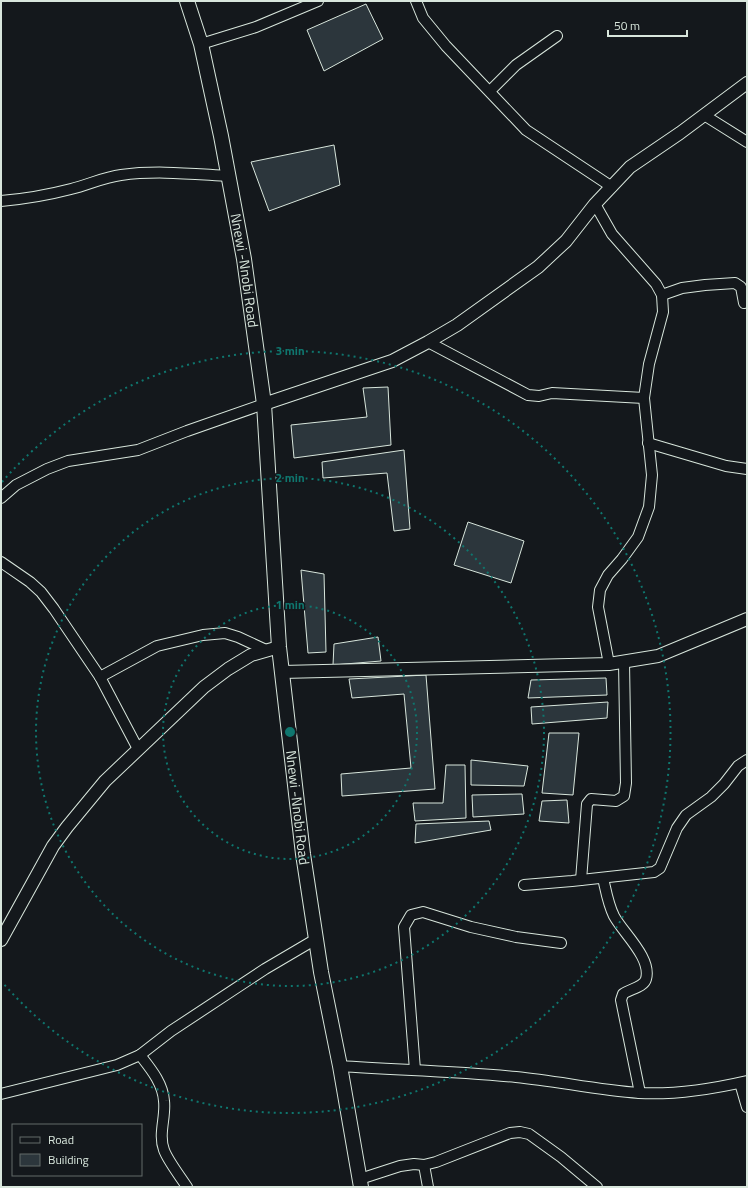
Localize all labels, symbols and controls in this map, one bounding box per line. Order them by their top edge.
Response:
scale bar [608,12,687,38]
text: 50 m [614,16,640,35]
street label: Nnewi -Nnobi Road [226,212,264,329]
text: 3 min [275,341,305,360]
text: 2 min [275,468,305,487]
text: 1 min [275,595,305,614]
centre of rings [283,725,297,739]
street label: Nnewi -Nnobi Road [281,749,316,866]
legend [12,1124,142,1176]
text: Road [48,1130,74,1149]
text: Building [48,1150,89,1169]

